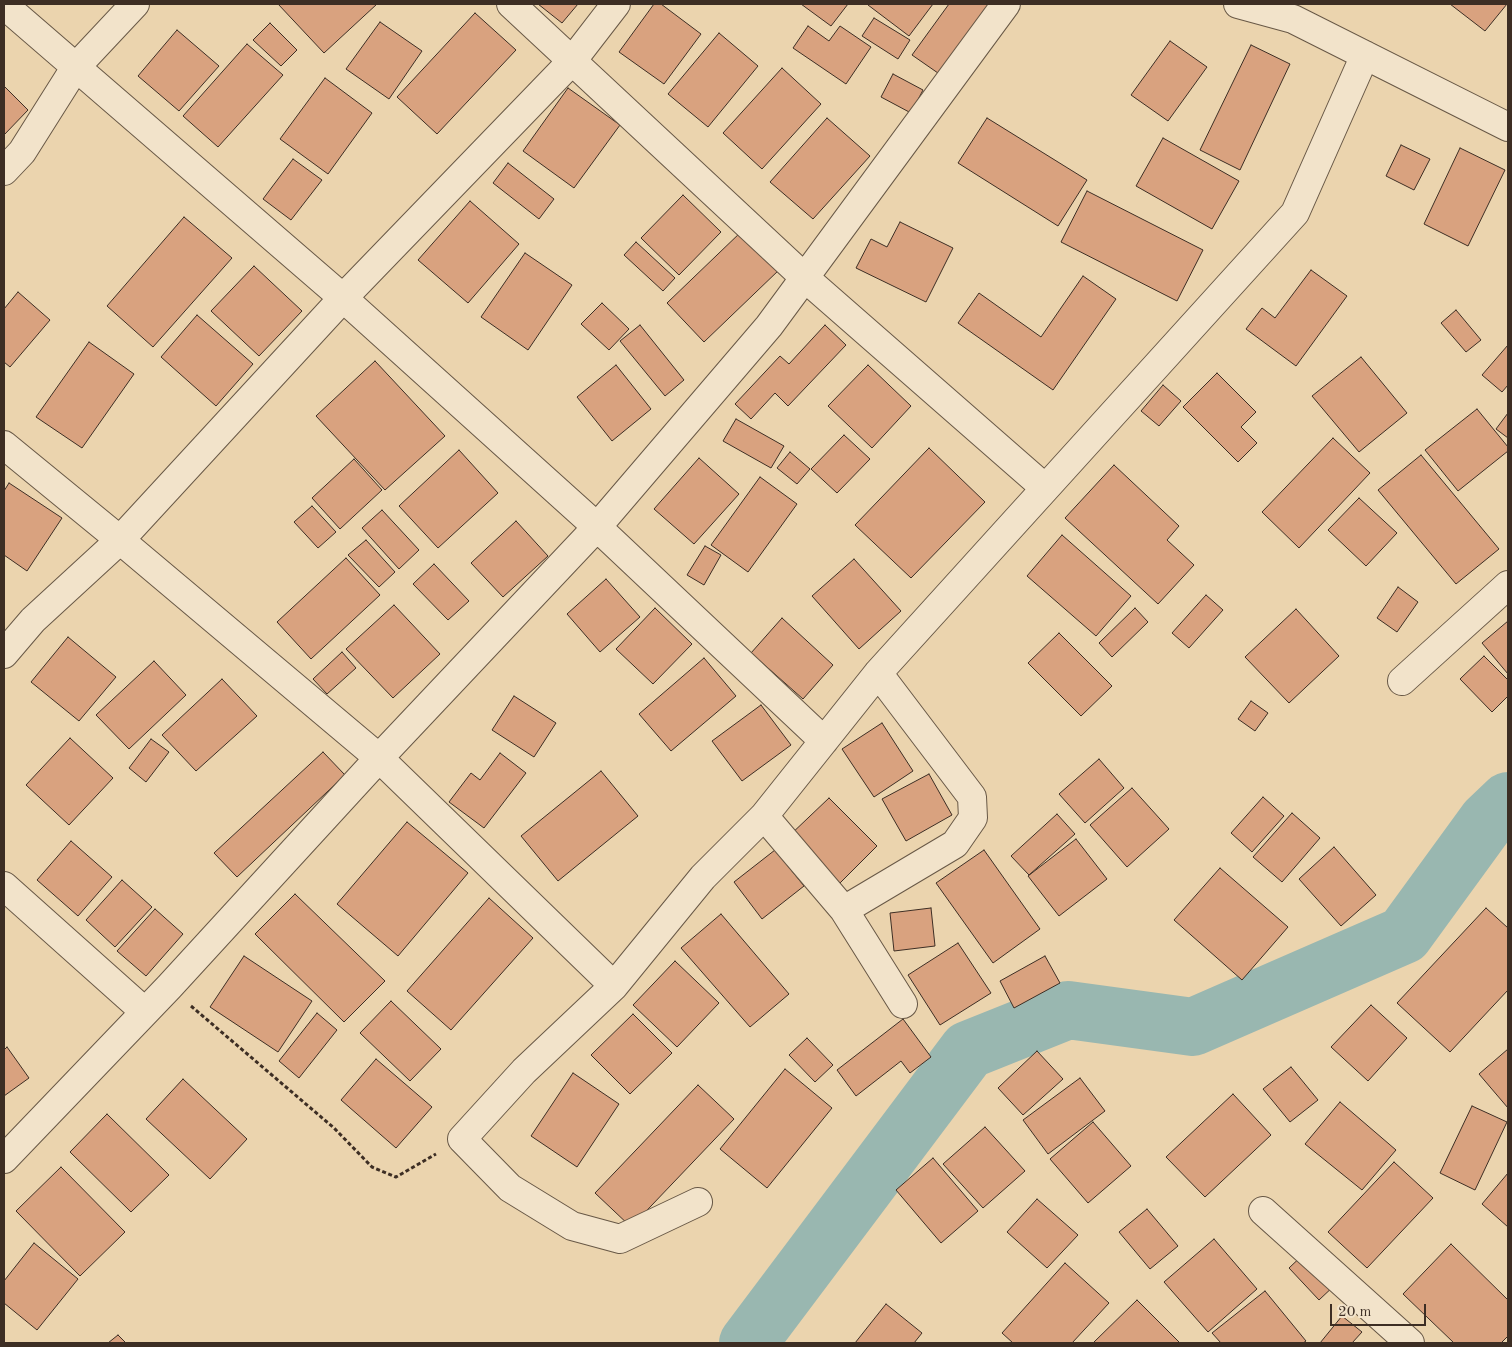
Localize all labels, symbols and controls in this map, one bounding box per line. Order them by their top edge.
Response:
scale bar [1332,1294,1428,1326]
text: 20 m [1338,1305,1372,1320]

